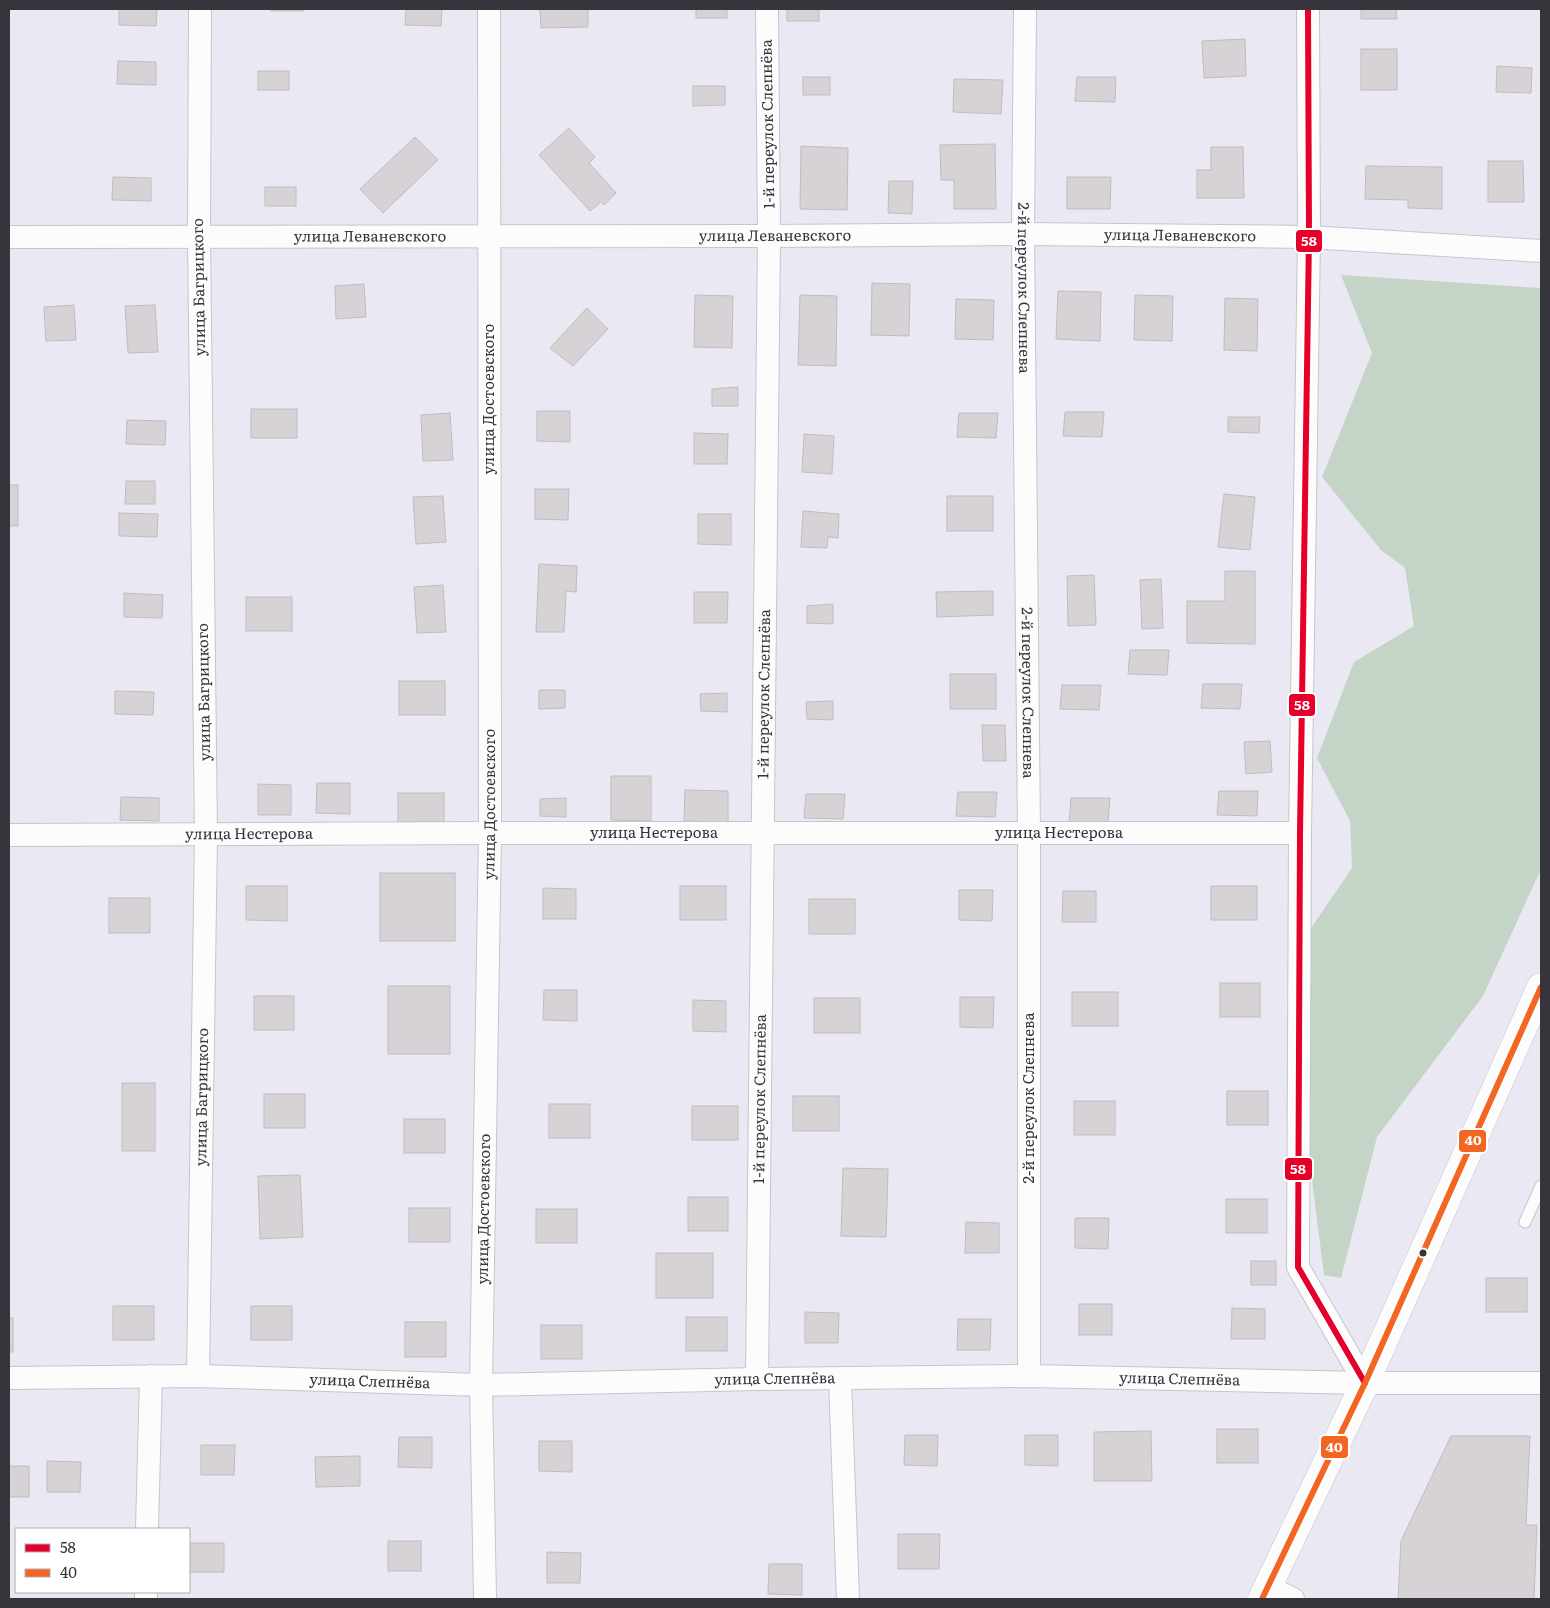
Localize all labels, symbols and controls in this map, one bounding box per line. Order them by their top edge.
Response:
street label: 1-й переулок Слепнёва [754,38,779,209]
street label: 2-й переулок Слепнева [1013,202,1037,375]
street label: улица Багрицкого [185,218,210,356]
street label: улица Леваневского [699,222,852,246]
street label: улица Леваневского [1104,222,1257,246]
street label: улица Леваневского [294,223,446,247]
line badge: 58 [1295,229,1323,253]
text: 58 [1301,230,1317,250]
street label: улица Достоевского [476,323,499,474]
street label: 2-й переулок Слепнева [1017,607,1041,780]
street label: 1-й переулок Слепнёва [750,608,775,779]
street label: улица Багрицкого [190,623,215,761]
line badge: 58 [1288,693,1316,717]
text: 58 [1294,694,1310,714]
street label: улица Достоевского [476,728,500,880]
street label: улица Нестерова [590,820,719,843]
street label: улица Нестерова [995,820,1124,843]
street label: улица Нестерова [185,821,314,844]
street label: 2-й переулок Слепнева [1016,1012,1039,1184]
street label: 1-й переулок Слепнёва [746,1013,771,1184]
street label: улица Багрицкого [188,1028,213,1166]
line badge: 40 [1458,1129,1487,1153]
text: 40 [1464,1129,1482,1149]
street label: улица Достоевского [470,1133,495,1285]
line badge: 58 [1284,1157,1313,1181]
text: 58 [1290,1158,1306,1178]
unlabelled marker [1418,1248,1428,1258]
street label: улица Слепнёва [714,1365,836,1390]
street label: улица Слепнёва [1119,1365,1241,1390]
street label: улица Слепнёва [309,1367,432,1393]
line badge: 40 [1320,1435,1349,1459]
text: 40 [1325,1436,1343,1456]
legend [15,1528,190,1593]
text: 58 [60,1535,76,1558]
text: 40 [60,1560,77,1583]

